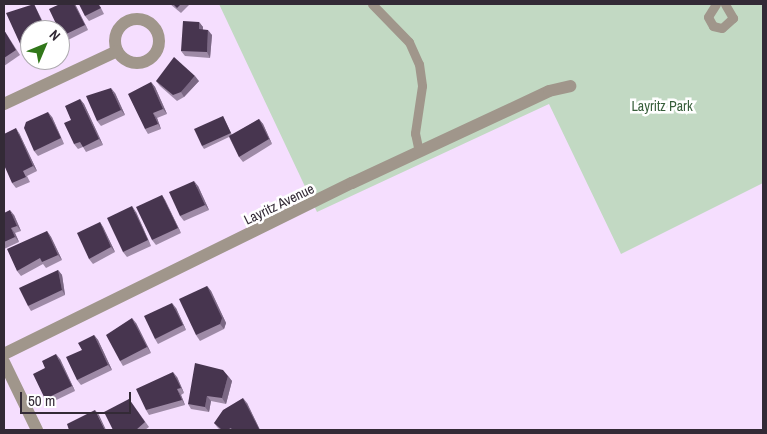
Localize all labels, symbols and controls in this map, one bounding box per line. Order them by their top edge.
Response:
north arrow [20,20,70,70]
text: N [46,26,64,44]
park label: Layritz Park [631,98,693,114]
street label: Layritz Avenue [241,180,317,228]
scale bar [22,382,134,414]
text: 50 m [28,390,55,411]

